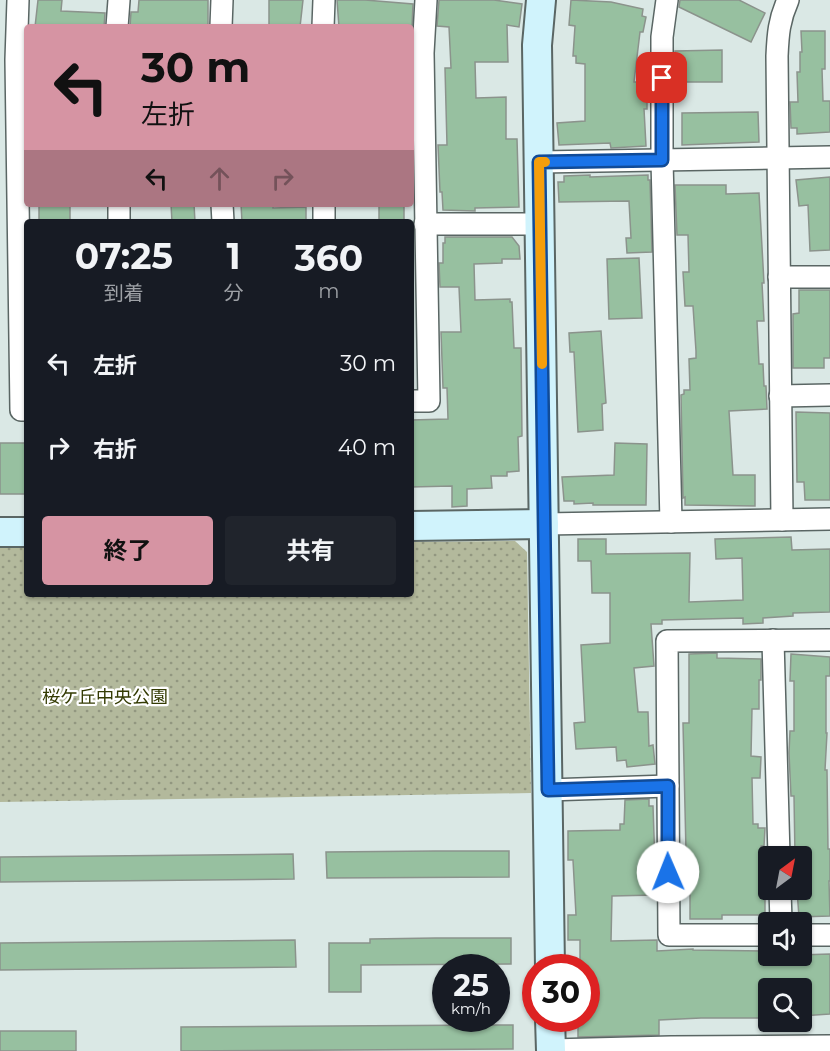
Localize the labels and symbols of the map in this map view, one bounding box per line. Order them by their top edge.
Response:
pin [636,52,687,103]
park label: 桜ケ丘中央公園 [42,686,168,708]
position arrow [636,840,700,904]
north arrow [758,846,812,900]
speed limit sign: 30 [522,954,600,1032]

